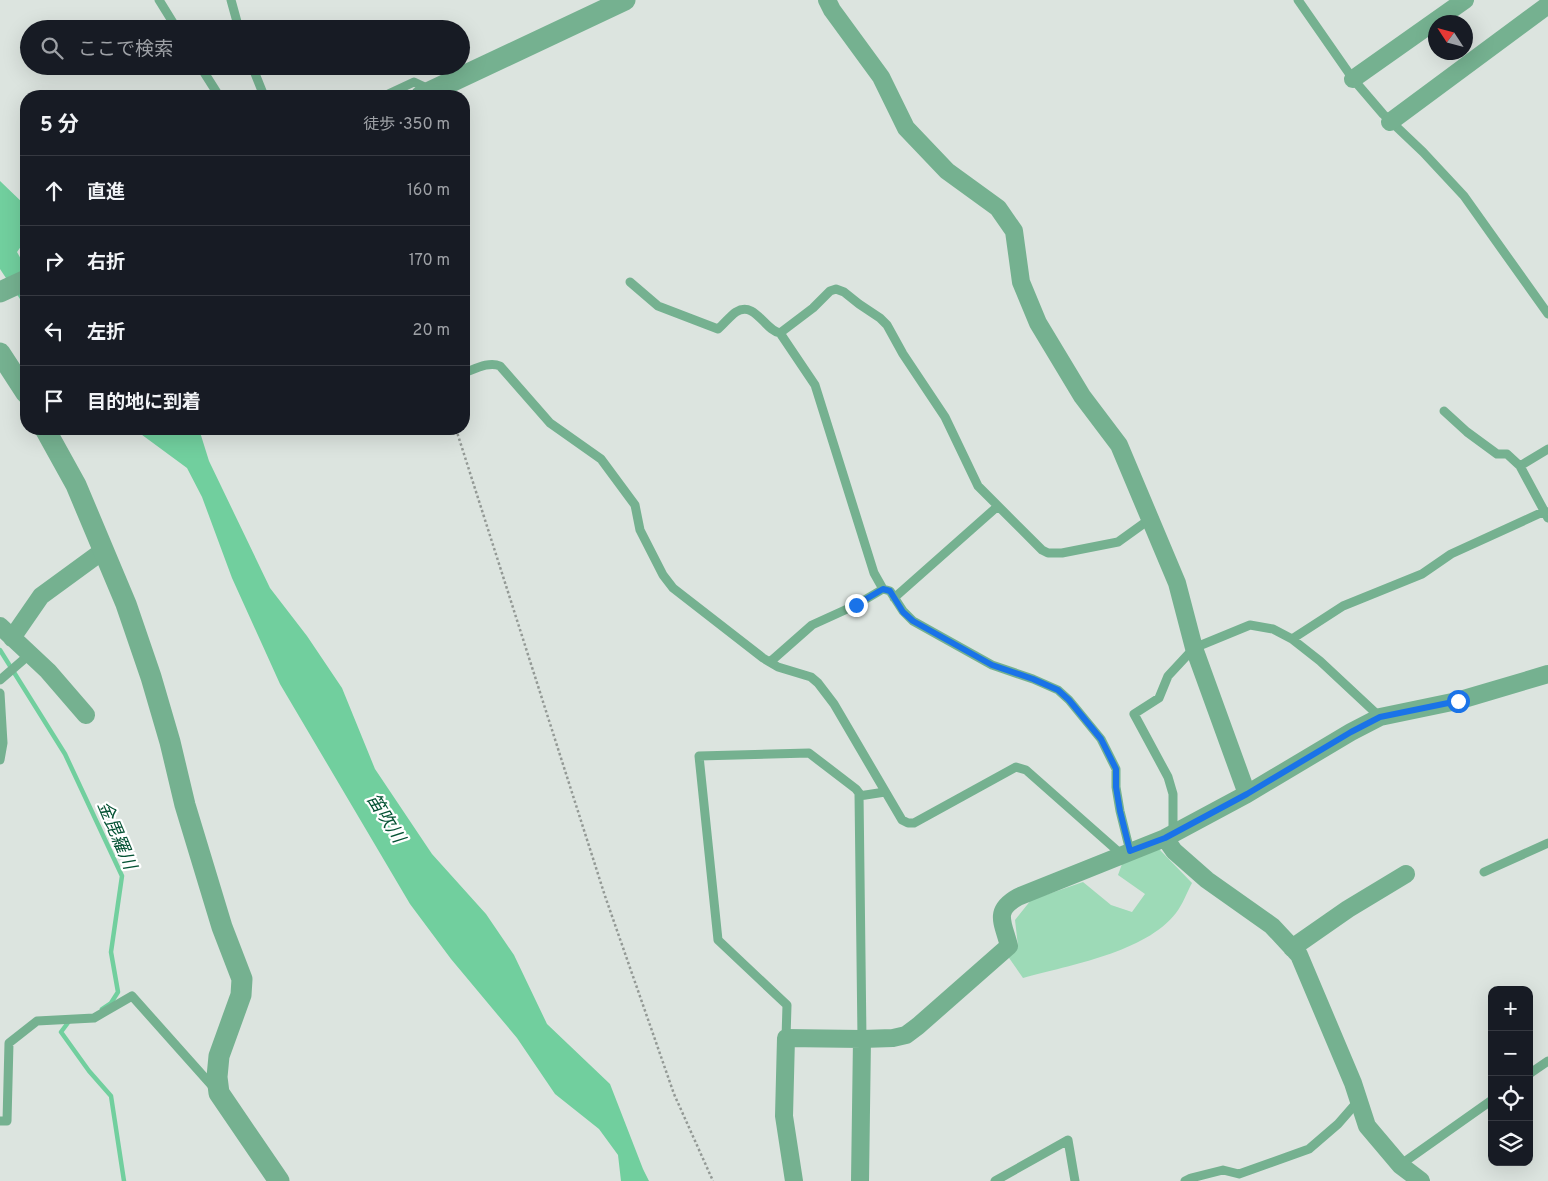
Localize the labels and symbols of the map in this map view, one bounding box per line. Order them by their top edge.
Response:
north arrow [1428,15,1473,60]
route end [845,594,868,617]
route start [1447,690,1470,713]
water label: 笛吹川 [361,790,410,849]
water label: 金毘羅川 [91,798,141,875]

